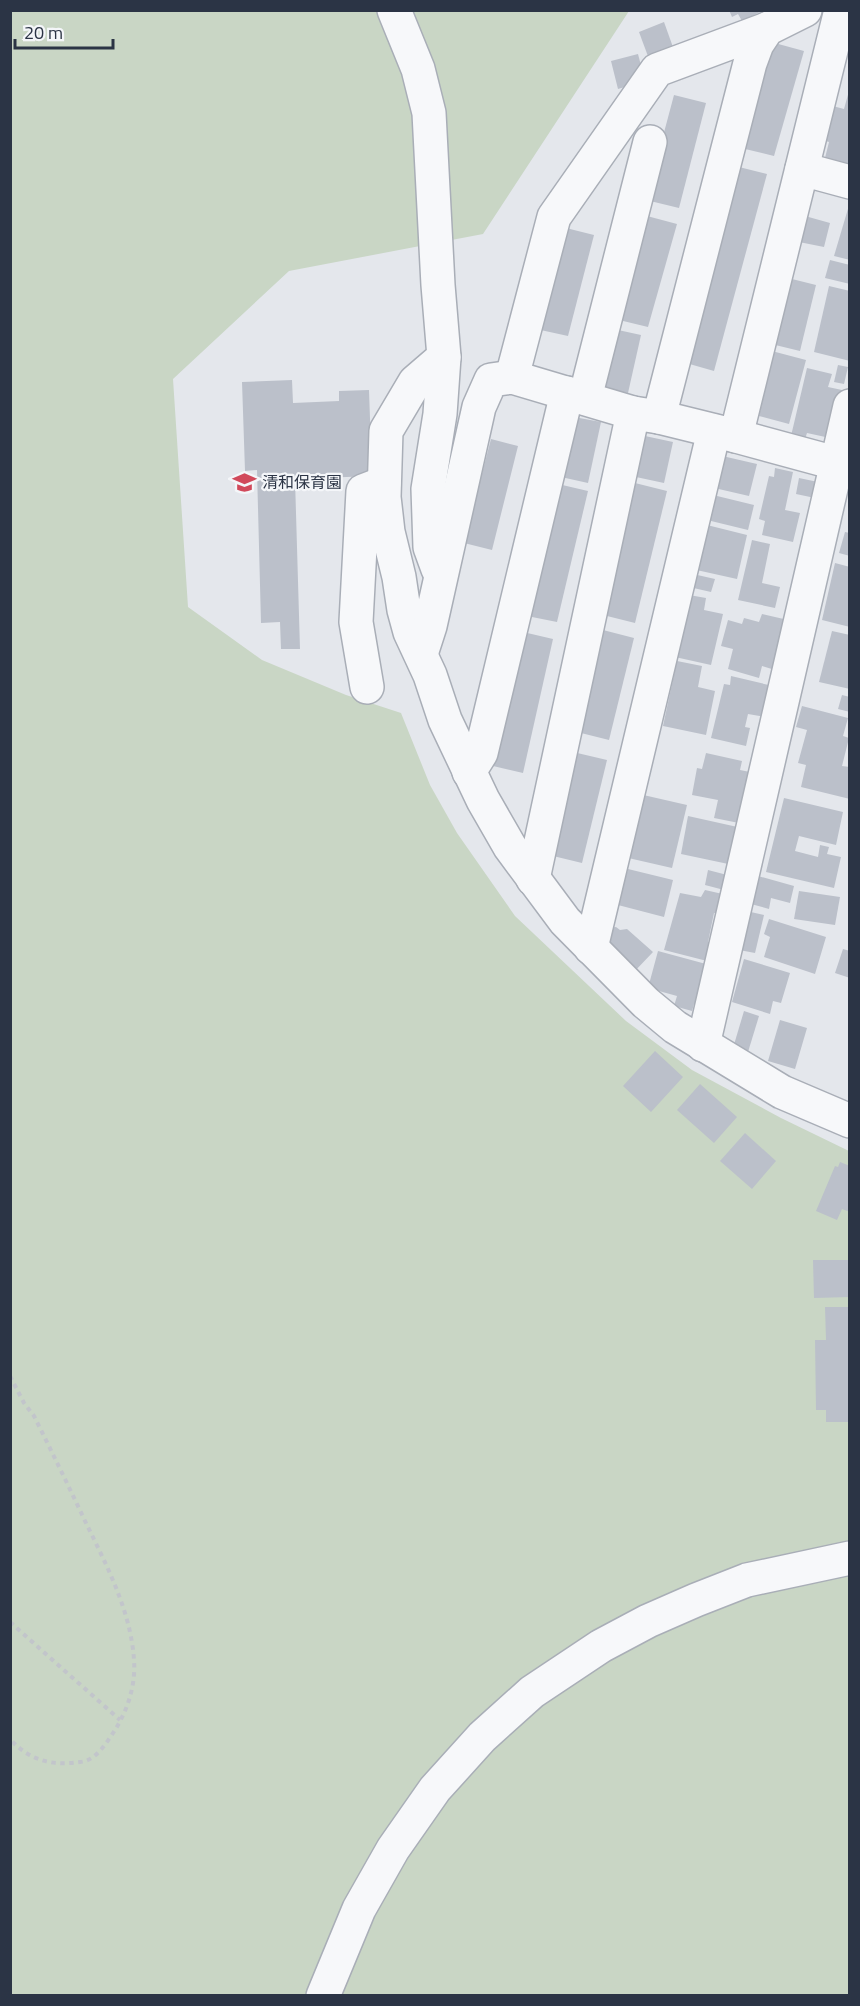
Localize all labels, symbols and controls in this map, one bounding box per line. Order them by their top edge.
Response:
scale bar [15,12,112,50]
text: 20 m [24,19,63,46]
school or university icon: 清和保育園 [231,469,257,495]
place label: 清和保育園 [262,470,342,494]

